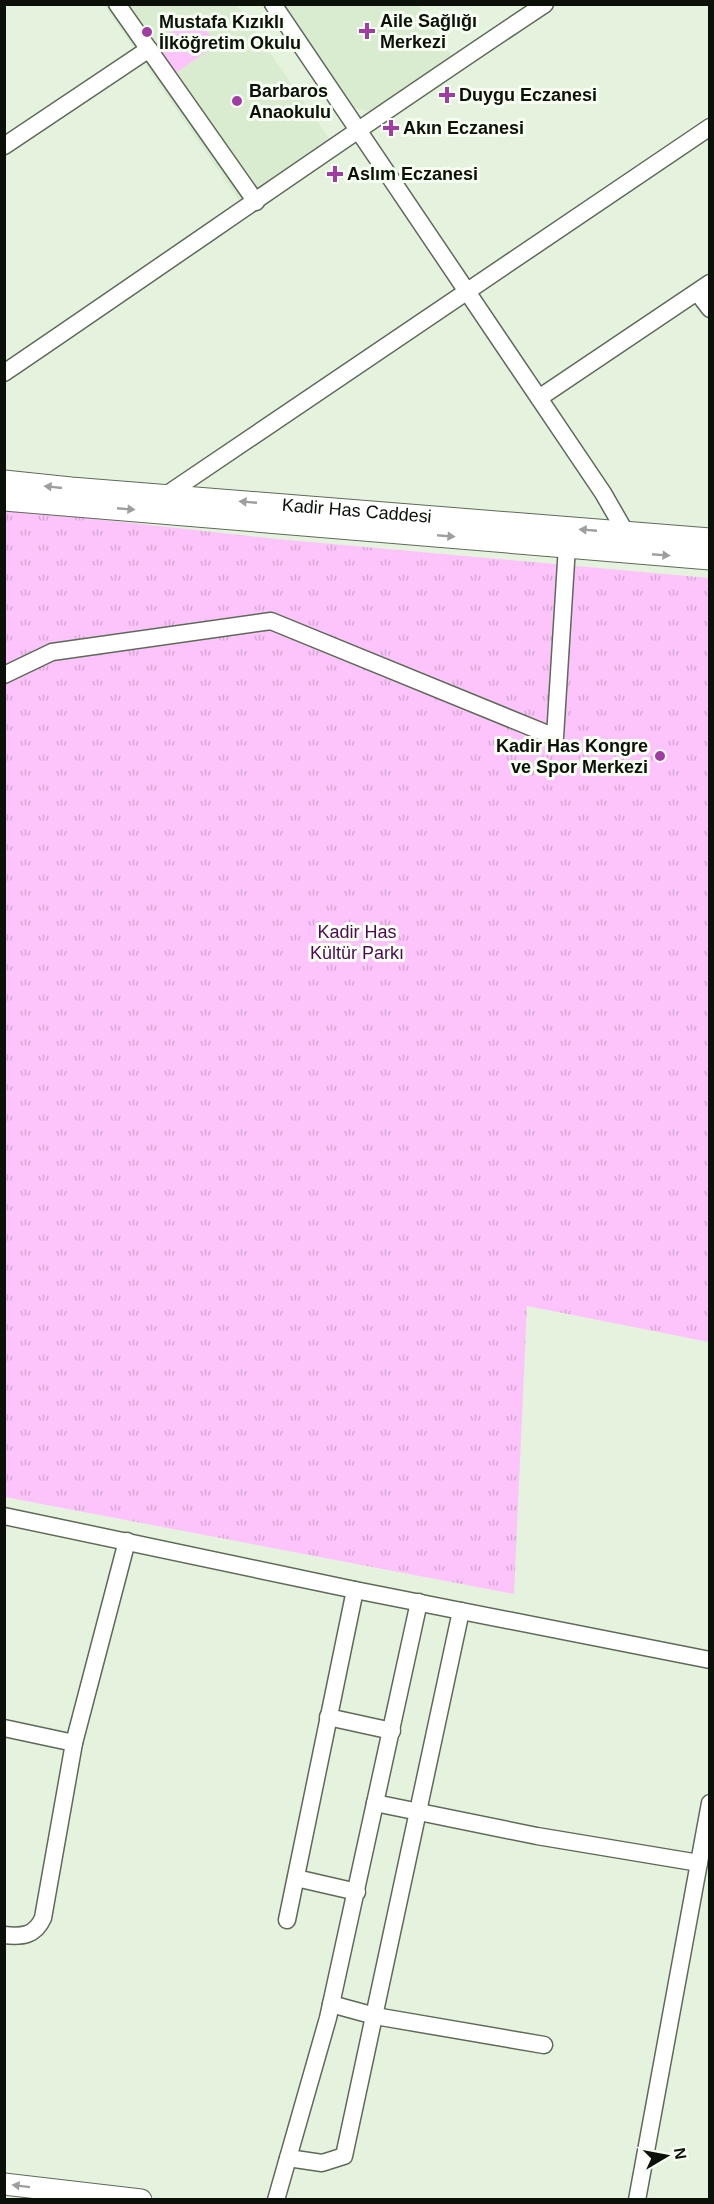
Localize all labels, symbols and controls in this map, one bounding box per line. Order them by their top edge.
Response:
place label: Aile Sağlığı Merkezi [380,11,477,52]
place label: Mustafa Kızıklı İlköğretim Okulu [159,12,301,53]
marker: Aile Sağlığı Merkezi [358,22,376,40]
marker: Mustafa Kızıklı İlköğretim Okulu [140,25,154,39]
place label: Barbaros Anaokulu [249,81,331,122]
place label: Duygu Eczanesi [459,85,597,105]
marker: Duygu Eczanesi [440,88,454,102]
marker: Barbaros Anaokulu [230,94,244,108]
place label: Akın Eczanesi [403,118,524,138]
marker: Akın Eczanesi [384,121,398,135]
place label: Aslım Eczanesi [347,164,478,184]
marker: Aslım Eczanesi [328,167,342,181]
one-way arrow [44,482,63,491]
street label: Kadir Has Caddesi [281,495,432,527]
one-way arrow [238,497,257,507]
one-way arrow [116,504,135,514]
one-way arrow [579,525,598,535]
one-way arrow [436,531,455,541]
one-way arrow [651,550,670,559]
place label: Kadir Has Kongre ve Spor Merkezi [496,736,648,777]
marker: Kadir Has Kongre ve Spor Merkezi [653,749,667,763]
park label: Kadir Has Kültür Parkı [310,922,404,963]
north arrow [636,2126,696,2186]
text: N [671,2146,690,2161]
one-way arrow [11,2181,30,2190]

